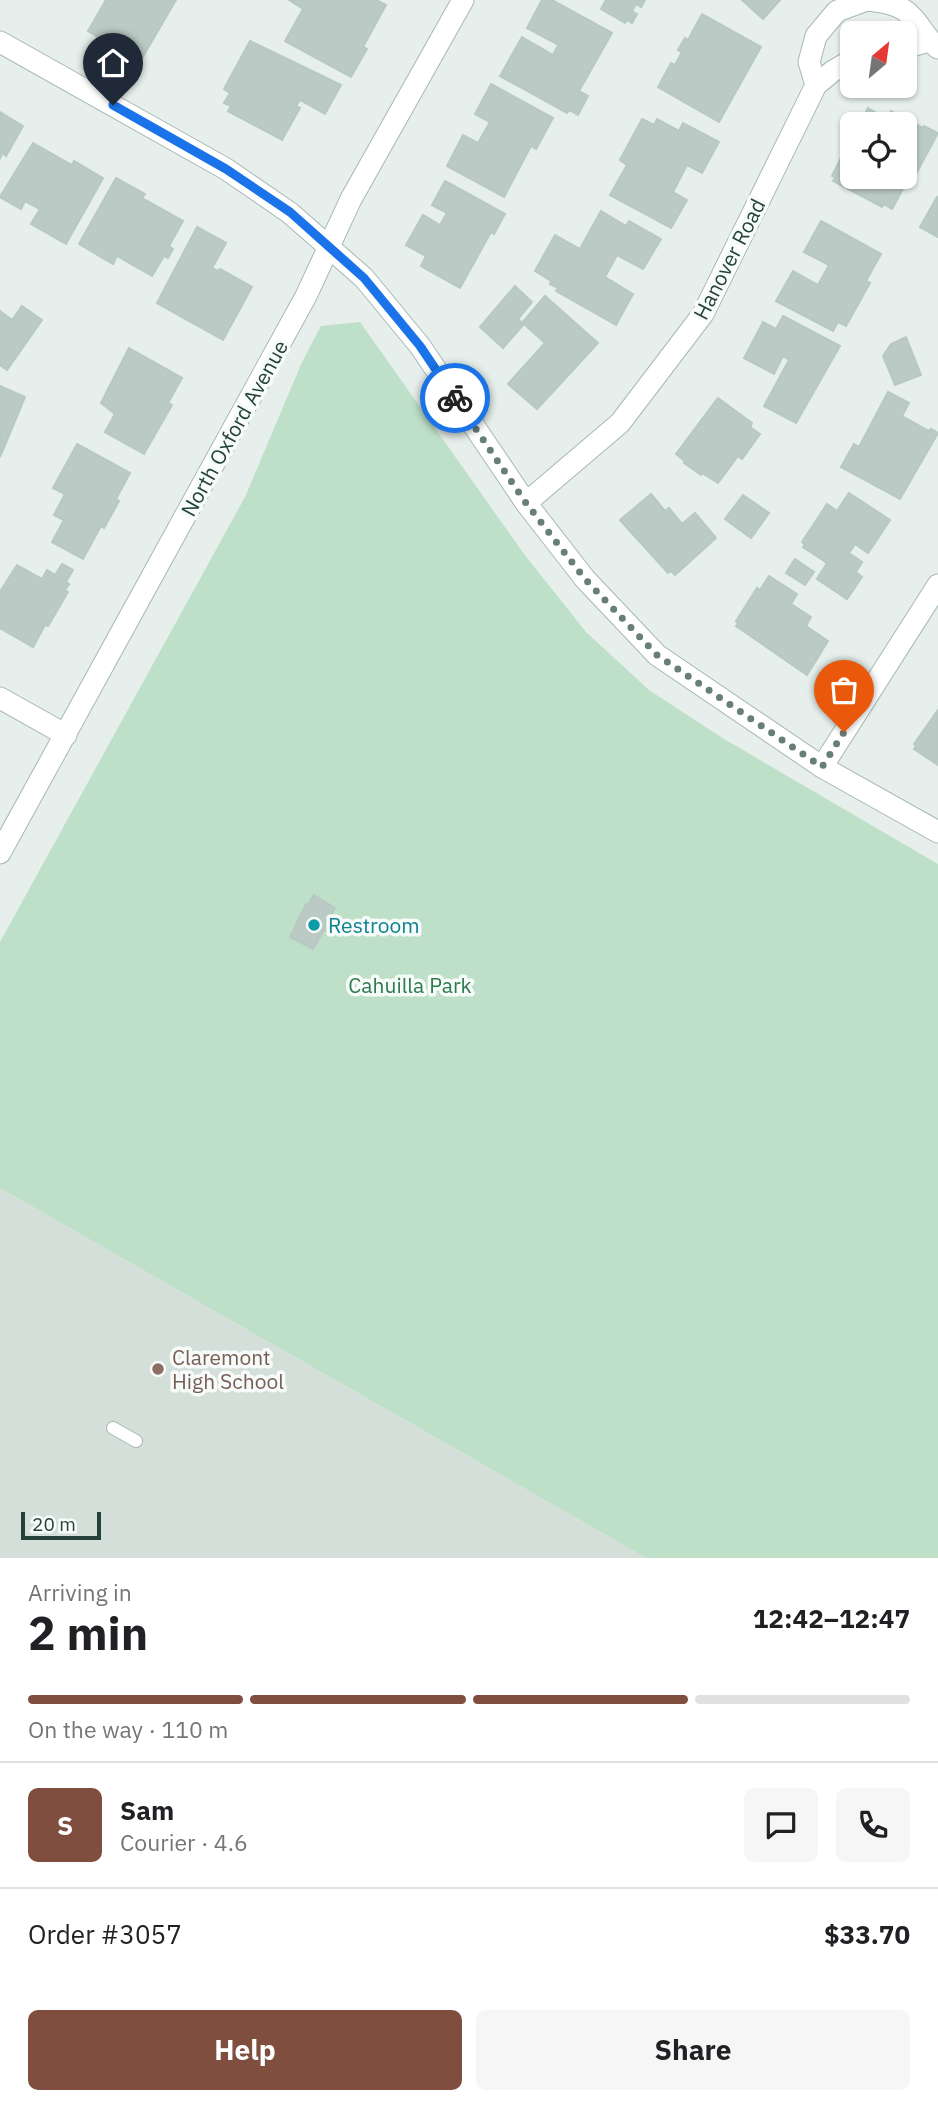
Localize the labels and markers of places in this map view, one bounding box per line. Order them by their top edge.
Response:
pin [83,33,143,105]
pin [814,660,874,732]
place label: Restroom [328,911,420,939]
marker: Restroom [306,917,322,933]
place label: Claremont High School [172,1343,284,1395]
marker: Claremont High School [150,1361,166,1377]

